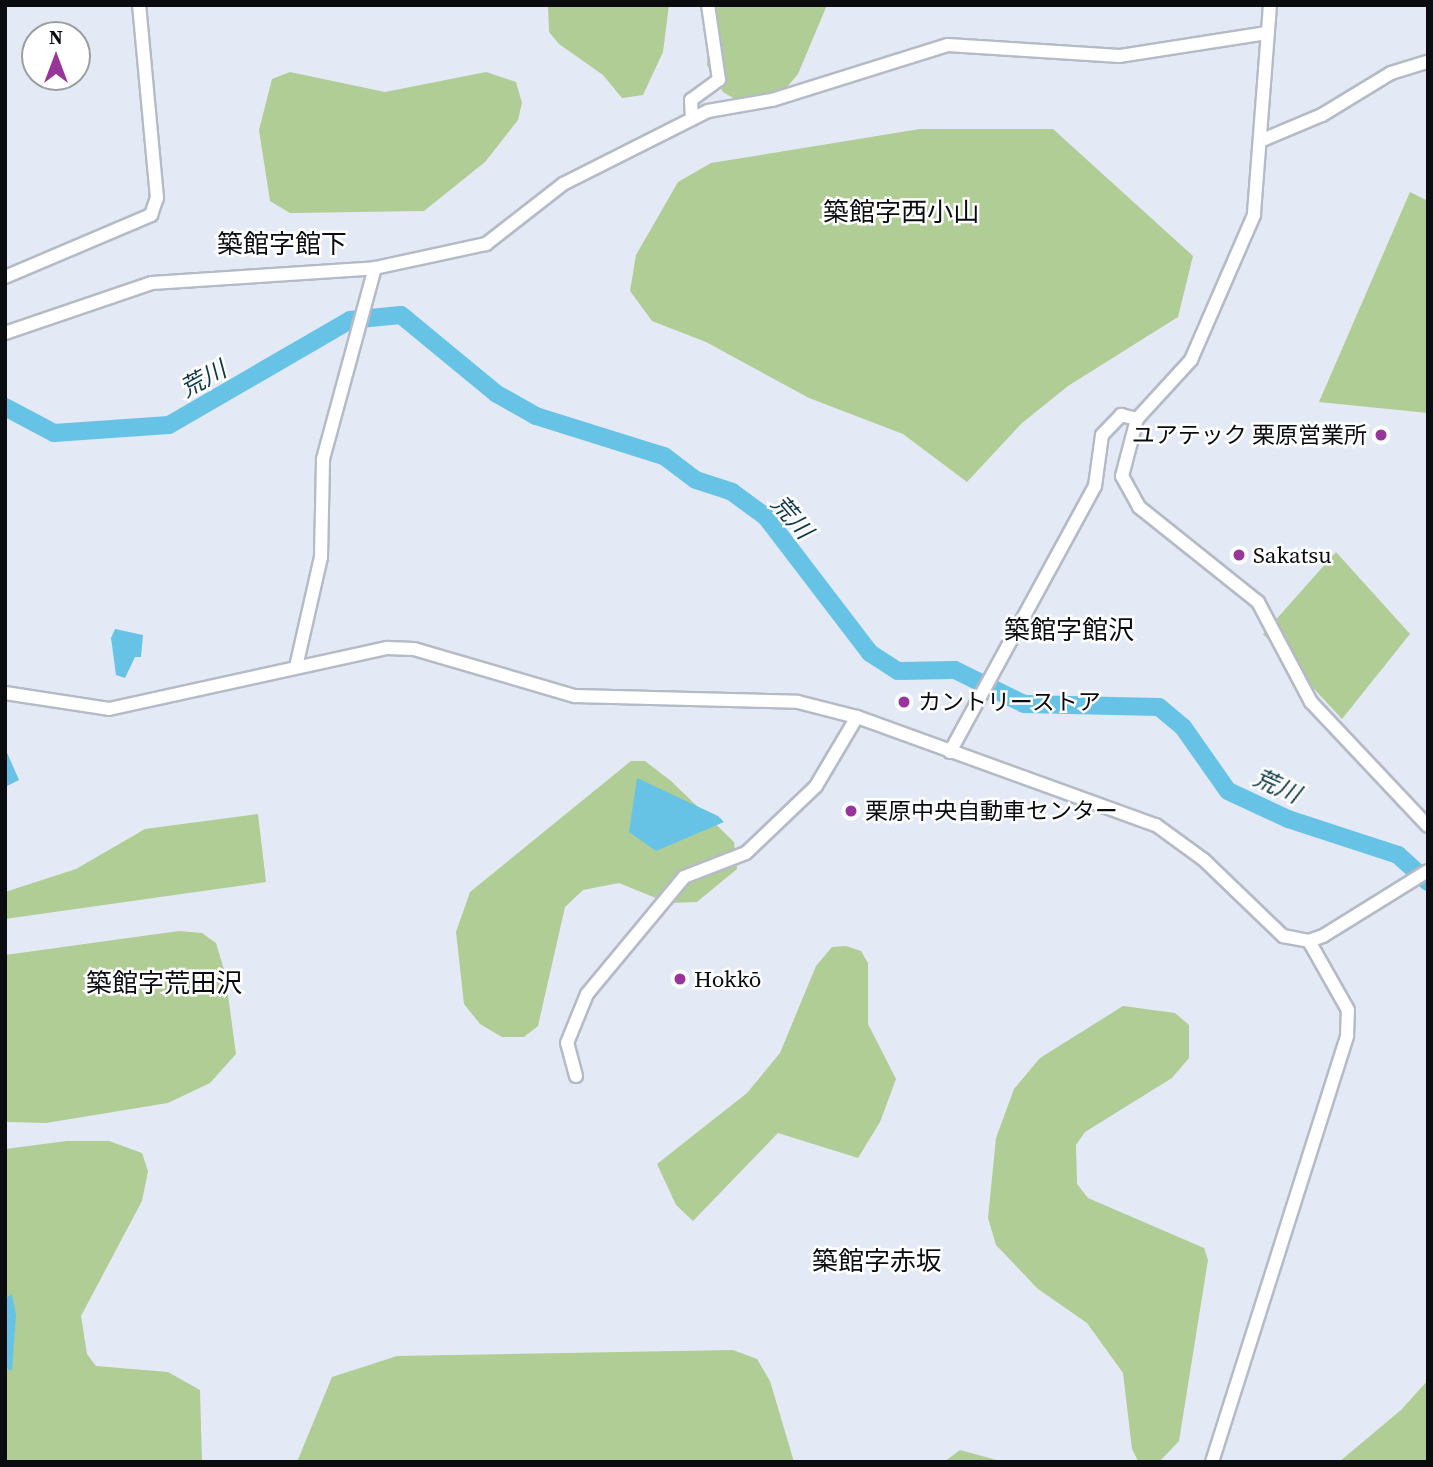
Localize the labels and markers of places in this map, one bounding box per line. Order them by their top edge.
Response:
place label: ユアテック 栗原営業所 [1132,421,1367,449]
marker: ユアテック 栗原営業所 [1373,427,1389,443]
place label: Sakatsu [1253,541,1332,569]
marker: Sakatsu [1231,547,1247,563]
place label: カントリーストア [918,688,1102,716]
marker: カントリーストア [896,694,912,710]
place label: 栗原中央自動車センター [865,797,1118,825]
marker: 栗原中央自動車センター [843,803,859,819]
place label: Hokkō [694,965,761,993]
marker: Hokkō [672,971,688,987]

